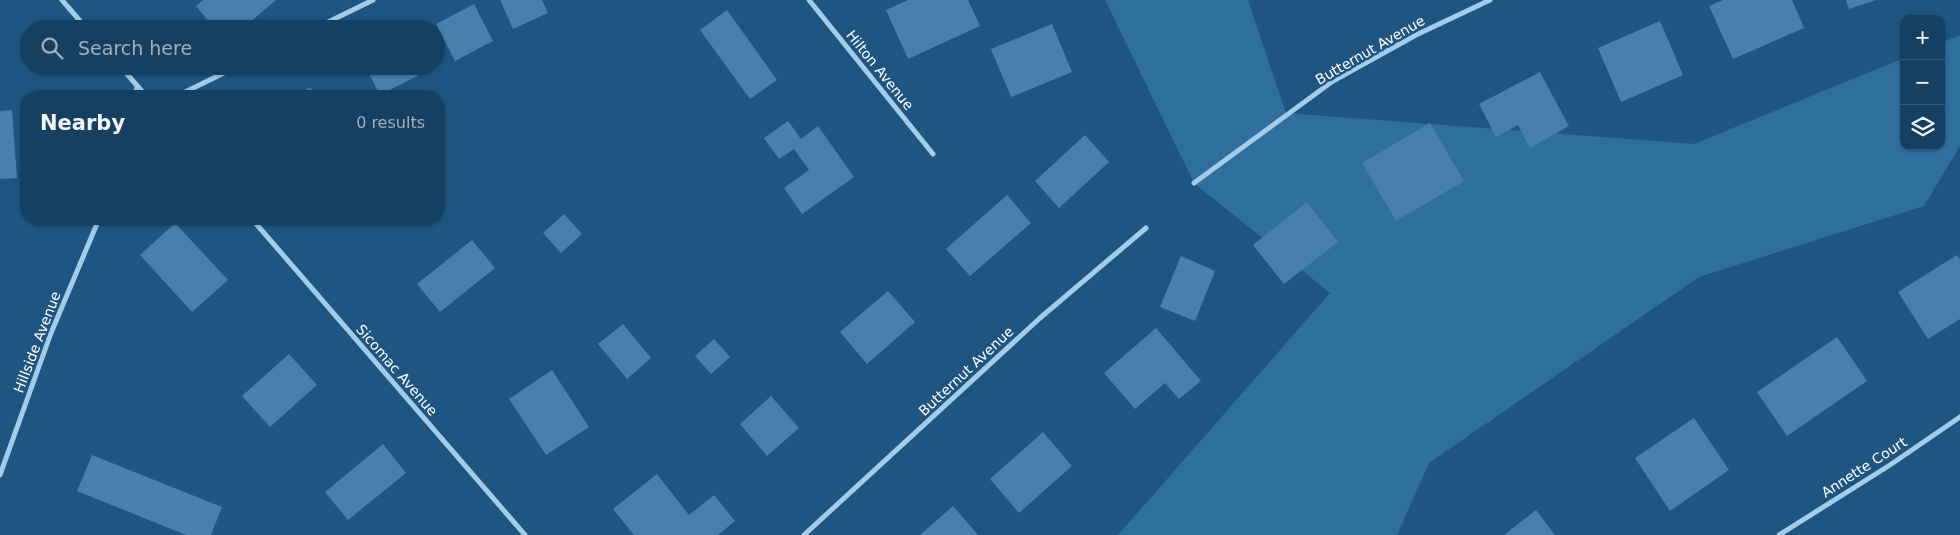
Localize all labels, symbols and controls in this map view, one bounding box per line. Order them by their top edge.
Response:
street label: Butternut Avenue [1313,12,1427,88]
map controls [1900,15,1945,150]
button: + [1900,15,1945,60]
search box [20,20,445,75]
street label: Hilton Avenue [843,27,917,113]
icon: search [38,34,66,62]
text: Search here [78,37,192,59]
button: − [1900,60,1945,105]
button: layers [1900,105,1945,150]
text: Nearby [40,111,125,135]
text: 0 results [356,113,425,132]
street label: Hillside Avenue [10,289,64,395]
street label: Sicomac Avenue [353,321,441,419]
street label: Butternut Avenue [915,323,1017,419]
street label: Annette Court [1818,433,1910,501]

